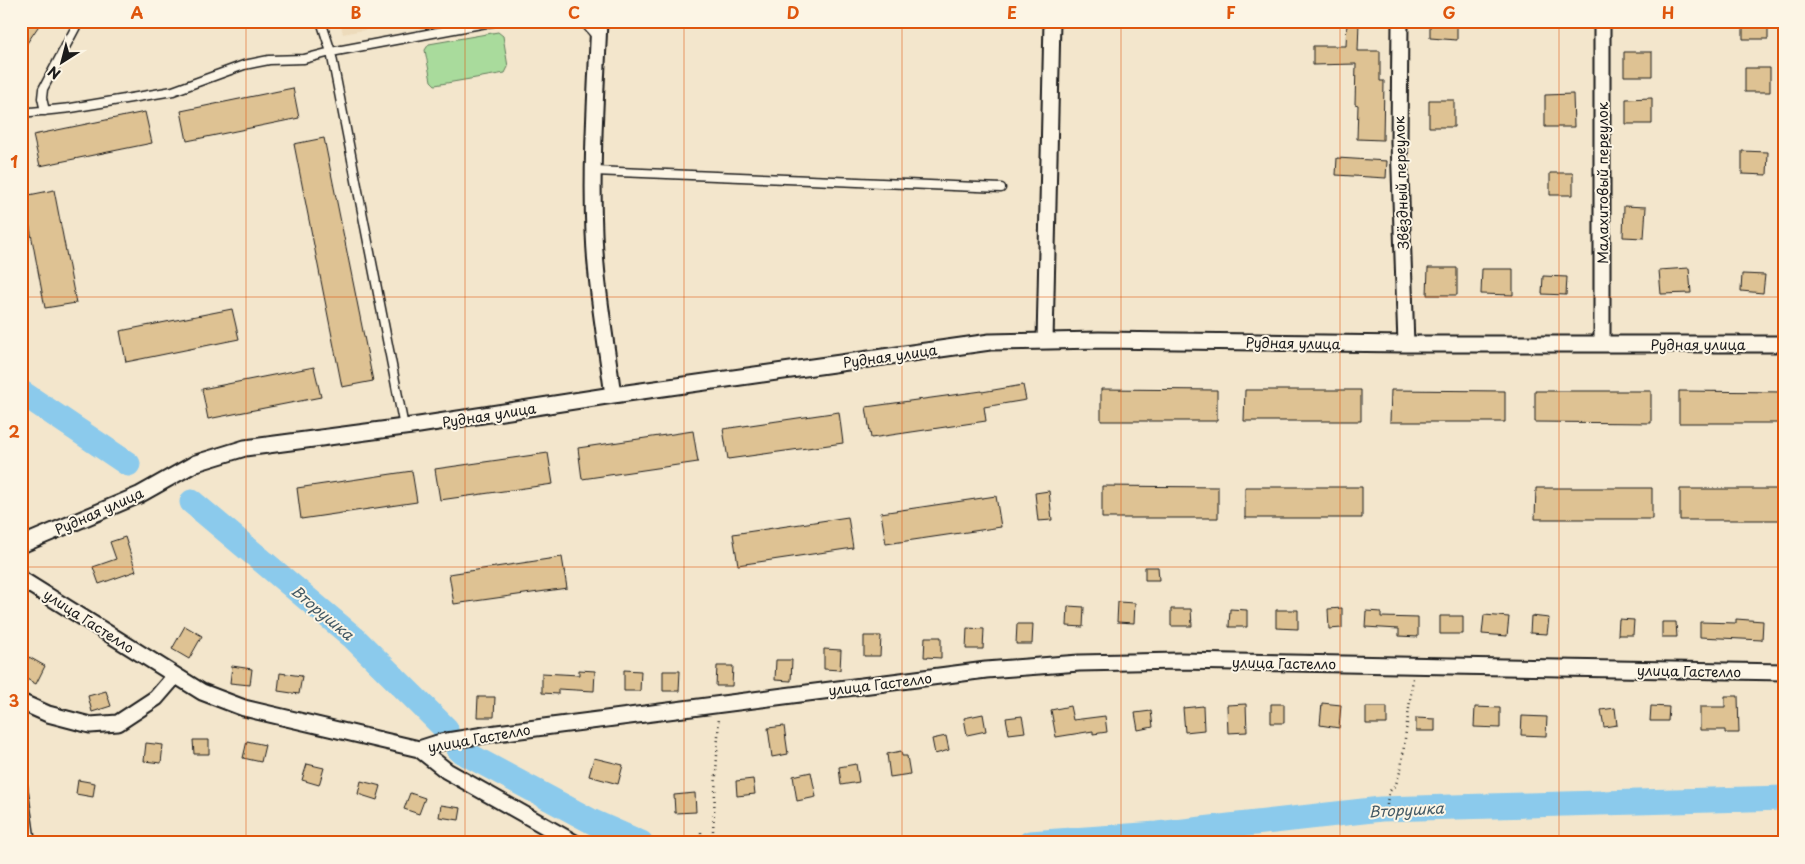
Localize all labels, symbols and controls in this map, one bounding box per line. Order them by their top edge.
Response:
text: A [131,0,144,24]
text: B [351,0,362,24]
text: C [568,0,580,24]
text: D [787,0,799,24]
text: E [1007,0,1017,24]
text: F [1226,0,1236,24]
text: G [1442,0,1456,24]
text: H [1662,0,1674,24]
north arrow [38,38,88,88]
text: N [43,61,65,85]
street label: Малахитовый переулок [1592,101,1613,264]
street label: Звёздный переулок [1388,115,1414,250]
text: 1 [10,149,18,173]
street label: Рудная улица [1245,332,1341,354]
street label: Рудная улица [1650,334,1746,355]
street label: Рудная улица [841,339,939,373]
street label: Рудная улица [440,397,538,433]
text: 2 [8,419,20,443]
street label: Рудная улица [51,482,147,540]
water label: Вторушка [287,579,360,645]
street label: улица Гастелло [40,584,139,658]
street label: улица Гастелло [1232,652,1336,674]
street label: улица Гастелло [1637,660,1741,682]
street label: улица Гастелло [827,667,933,701]
text: 3 [9,688,19,712]
street label: улица Гастелло [426,719,532,757]
water label: Вторушка [1368,796,1445,822]

